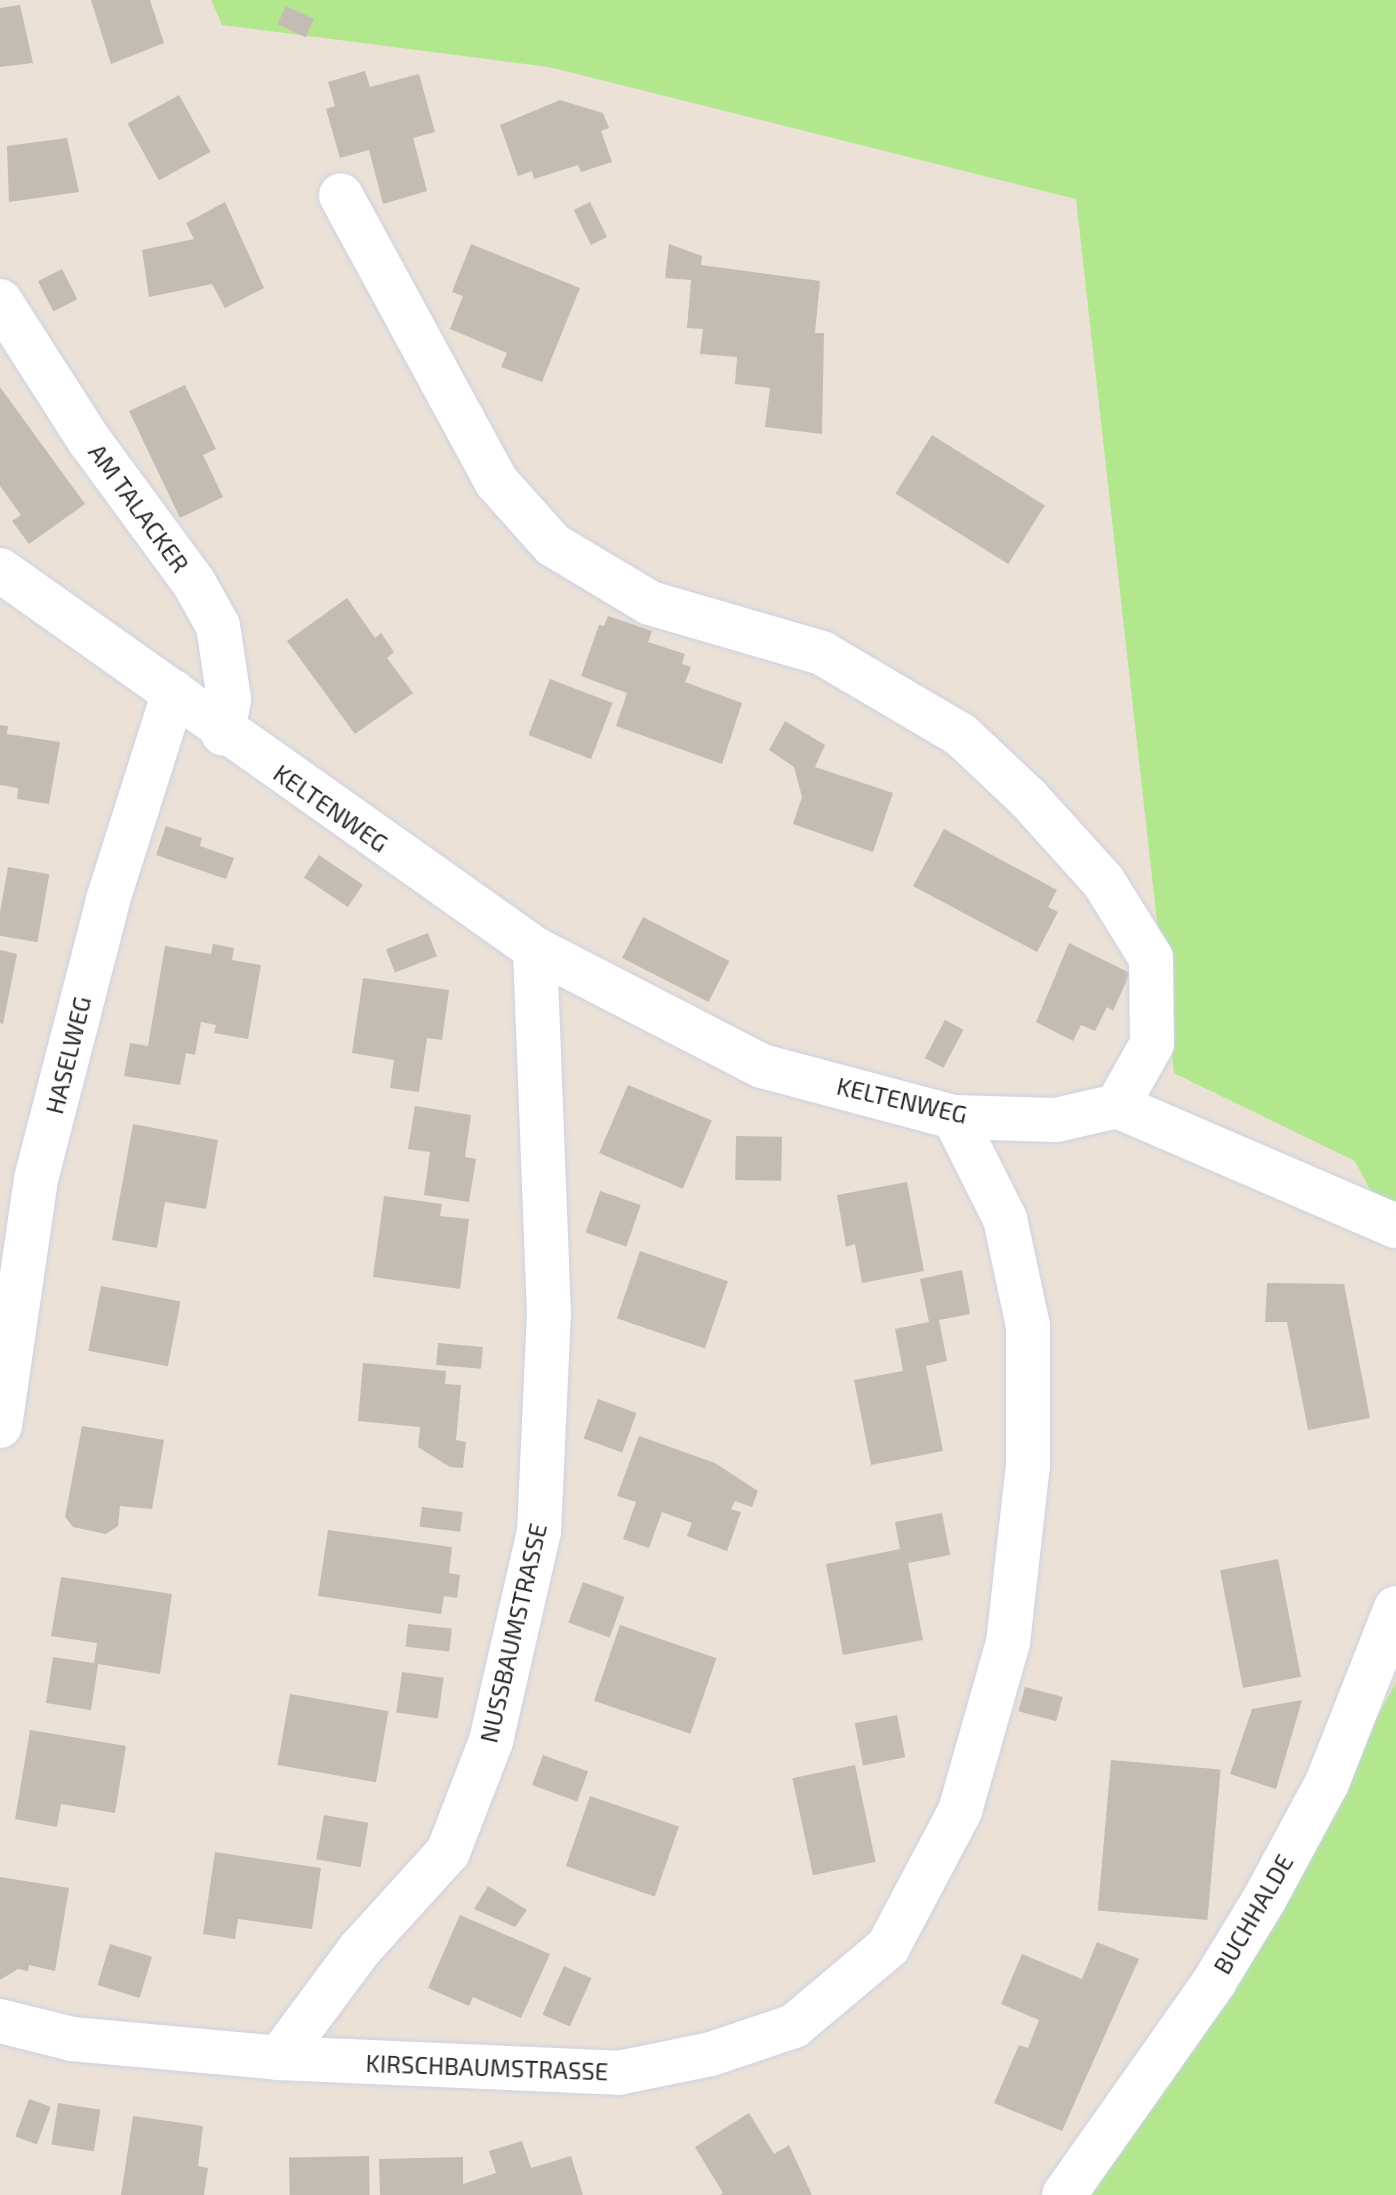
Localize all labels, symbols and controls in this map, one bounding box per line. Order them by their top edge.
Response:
street label: AM TALACKER [83,438,195,578]
street label: KELTENWEG [268,758,394,858]
street label: HASELWEG [39,993,97,1117]
street label: KELTENWEG [834,1071,970,1129]
street label: NUSSBAUMSTRASSE [474,1521,552,1745]
street label: BUCHHALDE [1207,1849,1299,1979]
street label: KIRSCHBAUMSTRASSE [365,2048,609,2086]

